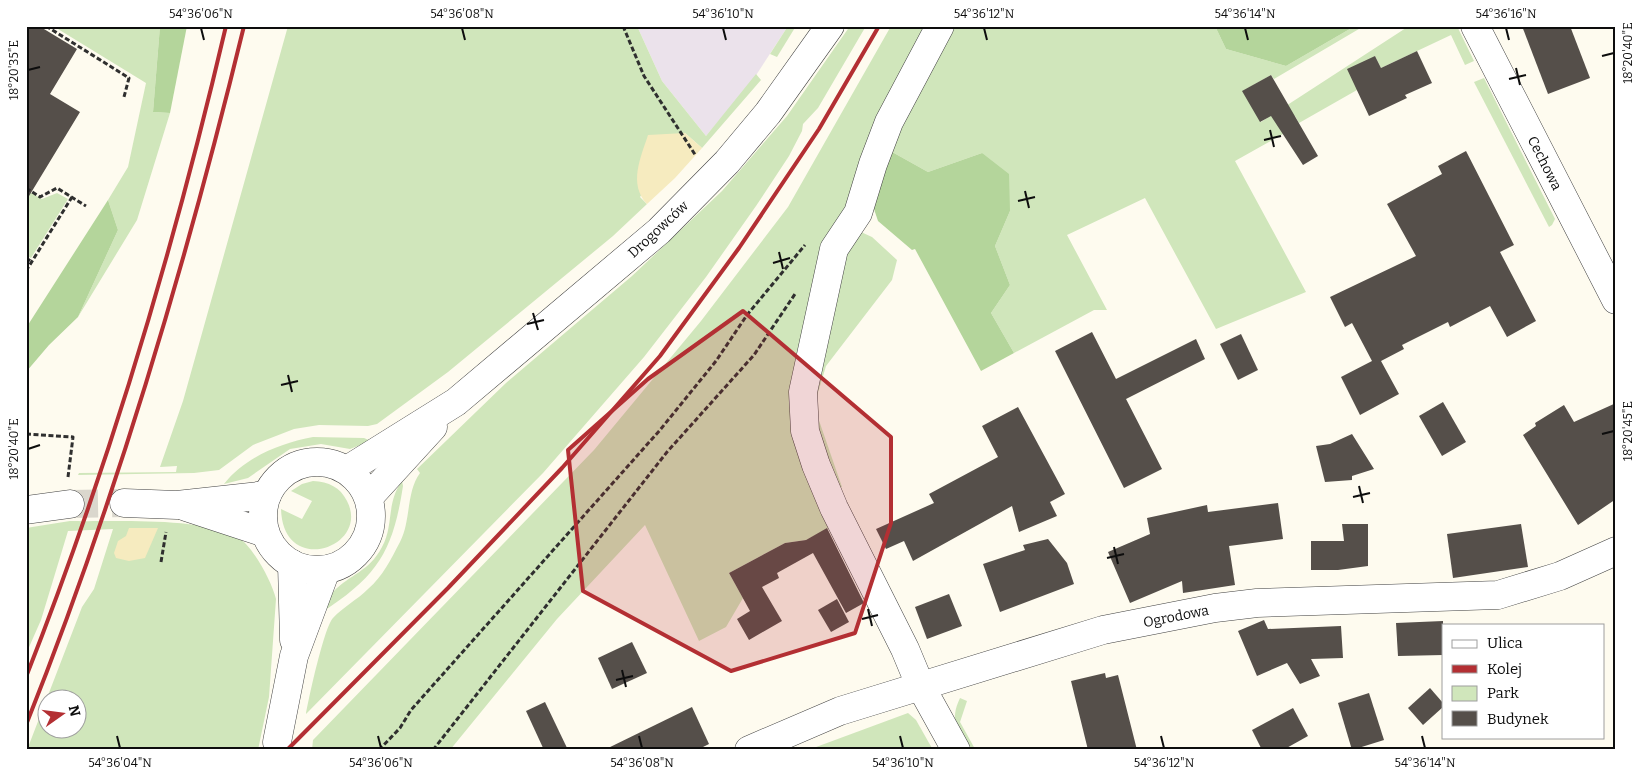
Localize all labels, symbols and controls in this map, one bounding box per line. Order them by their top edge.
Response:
text: 54°36'06"N [169,7,233,21]
text: 54°36'08"N [430,7,494,21]
text: 54°36'10"N [692,7,754,21]
text: 54°36'12"N [954,7,1015,21]
text: 54°36'14"N [1215,7,1276,21]
text: 54°36'16"N [1476,7,1537,21]
text: 18°20'40"E [1621,22,1635,84]
text: 18°20'35"E [7,40,21,100]
street label: Cechowa [1524,133,1566,193]
street label: Drogowców [625,197,693,261]
text: 18°20'45"E [1621,401,1635,461]
text: 18°20'40"E [7,418,21,480]
street label: Ogrodowa [1142,602,1211,631]
legend [1442,624,1604,738]
text: Ulica [1487,634,1523,652]
text: Kolej [1487,660,1522,678]
text: Park [1487,684,1519,702]
north arrow [38,688,88,738]
text: N [65,704,84,718]
text: Budynek [1487,710,1549,728]
text: 54°36'04"N [88,756,152,770]
text: 54°36'06"N [349,756,413,770]
text: 54°36'08"N [610,756,674,770]
text: 54°36'10"N [872,756,934,770]
text: 54°36'12"N [1134,756,1195,770]
text: 54°36'14"N [1395,756,1456,770]

